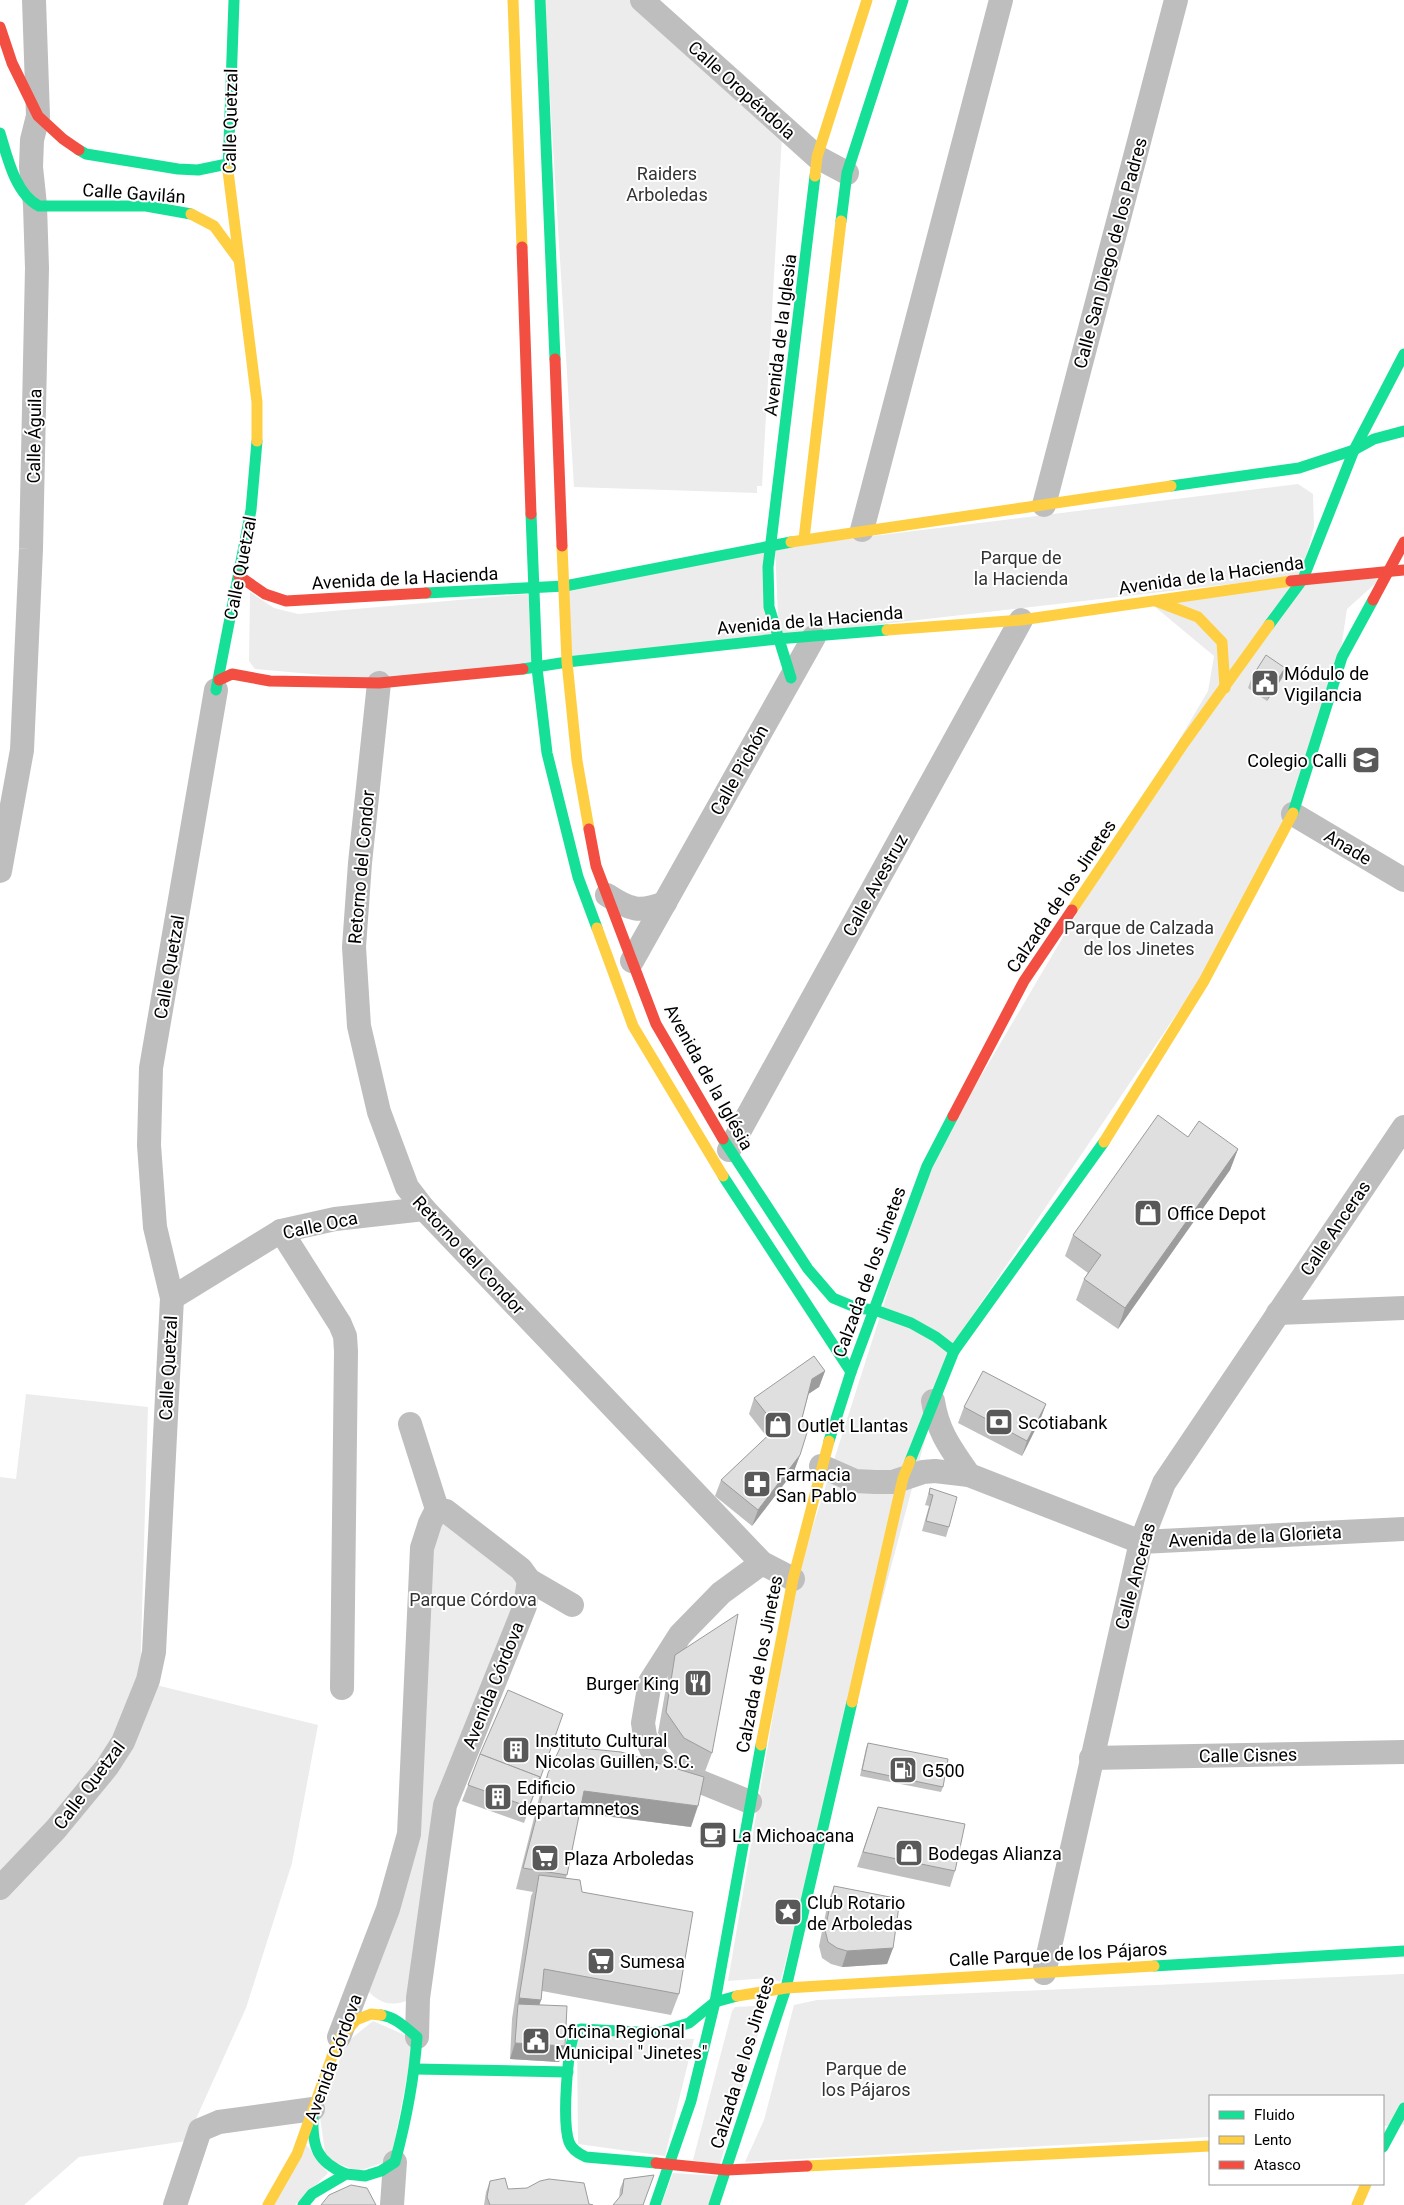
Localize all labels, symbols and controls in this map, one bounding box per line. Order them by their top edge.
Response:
street label: Calle Oropéndola [684,36,800,144]
street label: Calle Quetzal [219,68,241,174]
street label: Calle San Diego de los Padres [1069,135,1151,371]
park label: Raiders Arboledas [626,163,708,205]
street label: Calle Gavilán [82,179,186,207]
street label: Avenida de la Iglesia [760,253,800,417]
street label: Calle Águila [23,389,45,483]
street label: Calle Quetzal [220,514,260,622]
park label: Parque de la Hacienda [974,547,1068,589]
street label: Avenida de la Hacienda [1117,552,1305,598]
street label: Avenida de la Hacienda [311,563,499,593]
street label: Avenida de la Hacienda [716,601,904,639]
place label: Módulo de Vigilancia [1284,663,1369,705]
public building icon: Módulo de Vigilancia [1250,668,1280,698]
street label: Calle Pichón [706,721,772,819]
school or university icon: Colegio Calli [1351,745,1381,775]
place label: Colegio Calli [1247,750,1347,771]
street label: Retorno del Condor [344,789,378,945]
street label: Calzada de los Jinetes [1002,815,1120,977]
street label: Anade [1321,825,1375,869]
street label: Calle Avestruz [838,830,912,940]
street label: Calle Quetzal [150,913,188,1021]
park label: Parque de Calzada de los Jinetes [1064,917,1214,959]
street label: Avenida de la Iglésia [660,1000,758,1154]
street label: Calle Anceras [1296,1177,1374,1279]
street label: Calzada de los Jinetes [828,1184,910,1360]
street label: Retorno del Condor [409,1191,529,1319]
shop icon: Office Depot [1133,1198,1163,1228]
place label: Office Depot [1167,1203,1266,1224]
street label: Calle Oca [281,1207,359,1243]
street label: Calle Quetzal [155,1315,181,1421]
bank icon: Scotiabank [984,1407,1014,1437]
shop icon: Outlet Llantas [763,1410,793,1440]
place label: Scotiabank [1018,1412,1108,1433]
place label: Outlet Llantas [797,1415,908,1436]
place label: Farmacia San Pablo [776,1464,857,1506]
pharmacy icon: Farmacia San Pablo [742,1469,772,1499]
street label: Calle Anceras [1111,1520,1159,1632]
street label: Avenida de la Glorieta [1168,1521,1342,1551]
street label: Calzada de los Jinetes [732,1574,786,1754]
park label: Parque Córdova [409,1589,537,1610]
street label: Avenida Córdova [458,1619,528,1751]
restaurant icon: Burger King [683,1668,713,1698]
place label: Burger King [586,1673,679,1694]
place label: Instituto Cultural Nicolas Guillen, S.C. [535,1730,695,1772]
building icon: Instituto Cultural Nicolas Guillen, S.C. [501,1735,531,1765]
street label: Calle Quetzal [49,1737,129,1833]
street label: Calle Cisnes [1199,1744,1297,1766]
fuel station icon: G500 [888,1755,918,1785]
place label: G500 [922,1760,965,1781]
place label: Edificio departamnetos [517,1777,639,1819]
building icon: Edificio departamnetos [483,1782,513,1812]
cafe icon: La Michoacana [698,1820,728,1850]
place label: La Michoacana [732,1825,854,1846]
shop icon: Bodegas Alianza [894,1838,924,1868]
supermarket icon: Plaza Arboledas [530,1843,560,1873]
place label: Bodegas Alianza [928,1843,1062,1864]
place label: Plaza Arboledas [564,1848,694,1869]
place label: Club Rotario de Arboledas [807,1892,913,1934]
place icon: Club Rotario de Arboledas [773,1897,803,1927]
street label: Calle Parque de los Pájaros [948,1938,1168,1970]
supermarket icon: Sumesa [586,1946,616,1976]
place label: Sumesa [620,1951,685,1972]
street label: Calzada de los Jinetes [706,1973,778,2151]
street label: Avenida Córdova [300,1991,366,2125]
place label: Oficina Regional Municipal "Jinetes" [555,2021,708,2063]
public building icon: Oficina Regional Municipal "Jinetes" [521,2026,551,2056]
park label: Parque de los Pájaros [821,2058,911,2100]
legend [1209,2095,1384,2185]
text: Fluido [1254,2106,1295,2124]
text: Lento [1254,2131,1292,2149]
text: Atasco [1254,2156,1301,2174]

